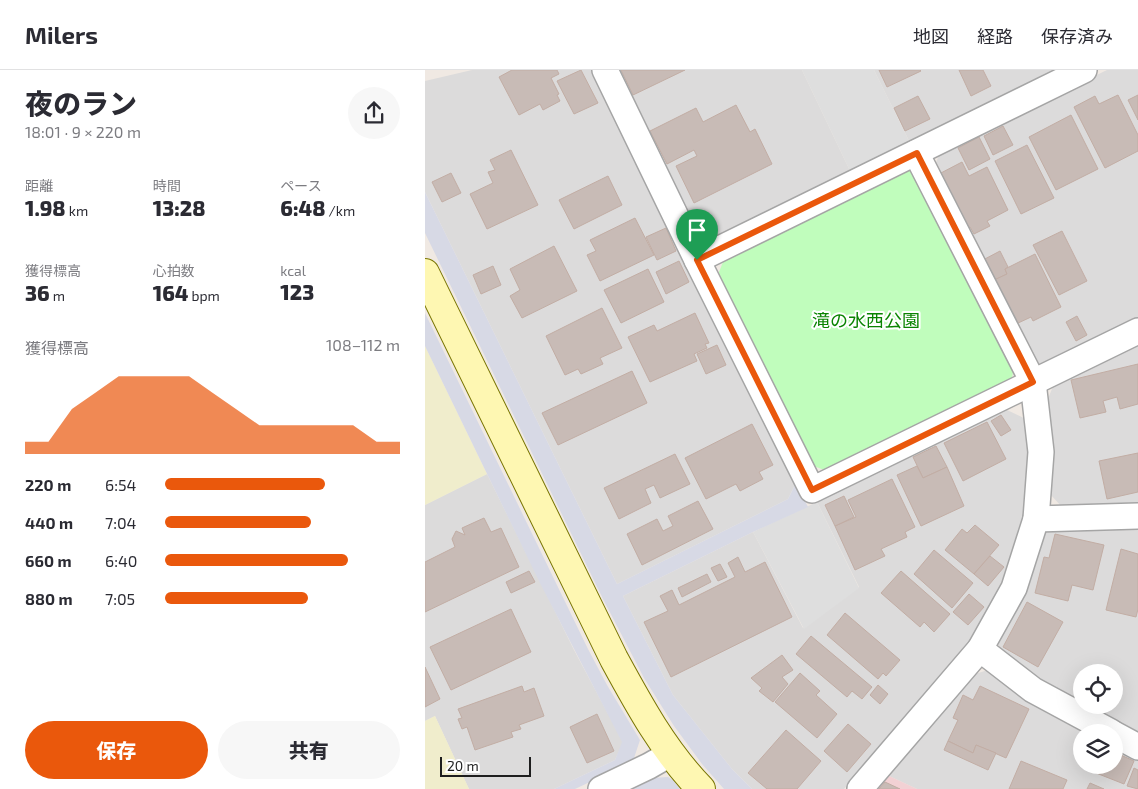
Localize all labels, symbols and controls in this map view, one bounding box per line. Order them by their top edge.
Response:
text: Milers [25,20,98,49]
text: 地図 [913,25,949,47]
text: 経路 [977,25,1013,47]
text: 保存済み [1041,25,1113,47]
text: 夜のラン [25,86,137,120]
button: share [348,87,400,139]
text: 18:01 · 9 × 220 m [25,122,141,141]
text: 距離 [25,177,53,194]
text: 時間 [153,177,181,194]
text: ペース [280,177,322,194]
text: 1.98 [25,195,66,220]
text: 13:28 [153,195,205,220]
text: 6:48 [280,195,325,220]
text: km [66,202,88,219]
text: /km [325,202,355,219]
pin [676,209,718,260]
icon: arrive [683,216,711,244]
text: 獲得標高 [25,262,81,279]
text: 心拍数 [153,262,195,279]
text: kcal [280,262,306,279]
text: 123 [280,279,314,304]
text: 36 [25,280,50,305]
text: 164 [153,280,188,305]
text: m [50,287,65,304]
text: bpm [188,287,220,304]
park label: 滝の水西公園 [812,309,920,331]
text: 108–112 m [326,335,400,354]
text: 獲得標高 [25,338,89,357]
text: 220 m [25,475,71,494]
text: 6:54 [105,475,136,494]
text: 440 m [25,513,73,532]
text: 7:04 [105,513,136,532]
text: 660 m [25,551,72,570]
text: 6:40 [105,551,137,570]
text: 880 m [25,589,73,608]
text: 7:05 [105,589,135,608]
map controls [1073,664,1123,774]
button: locate [1073,664,1123,714]
button: 保存 [25,721,208,779]
button: 共有 [218,721,400,779]
button: layers [1073,724,1123,774]
scale bar [440,754,531,777]
text: 20 m [447,757,479,774]

